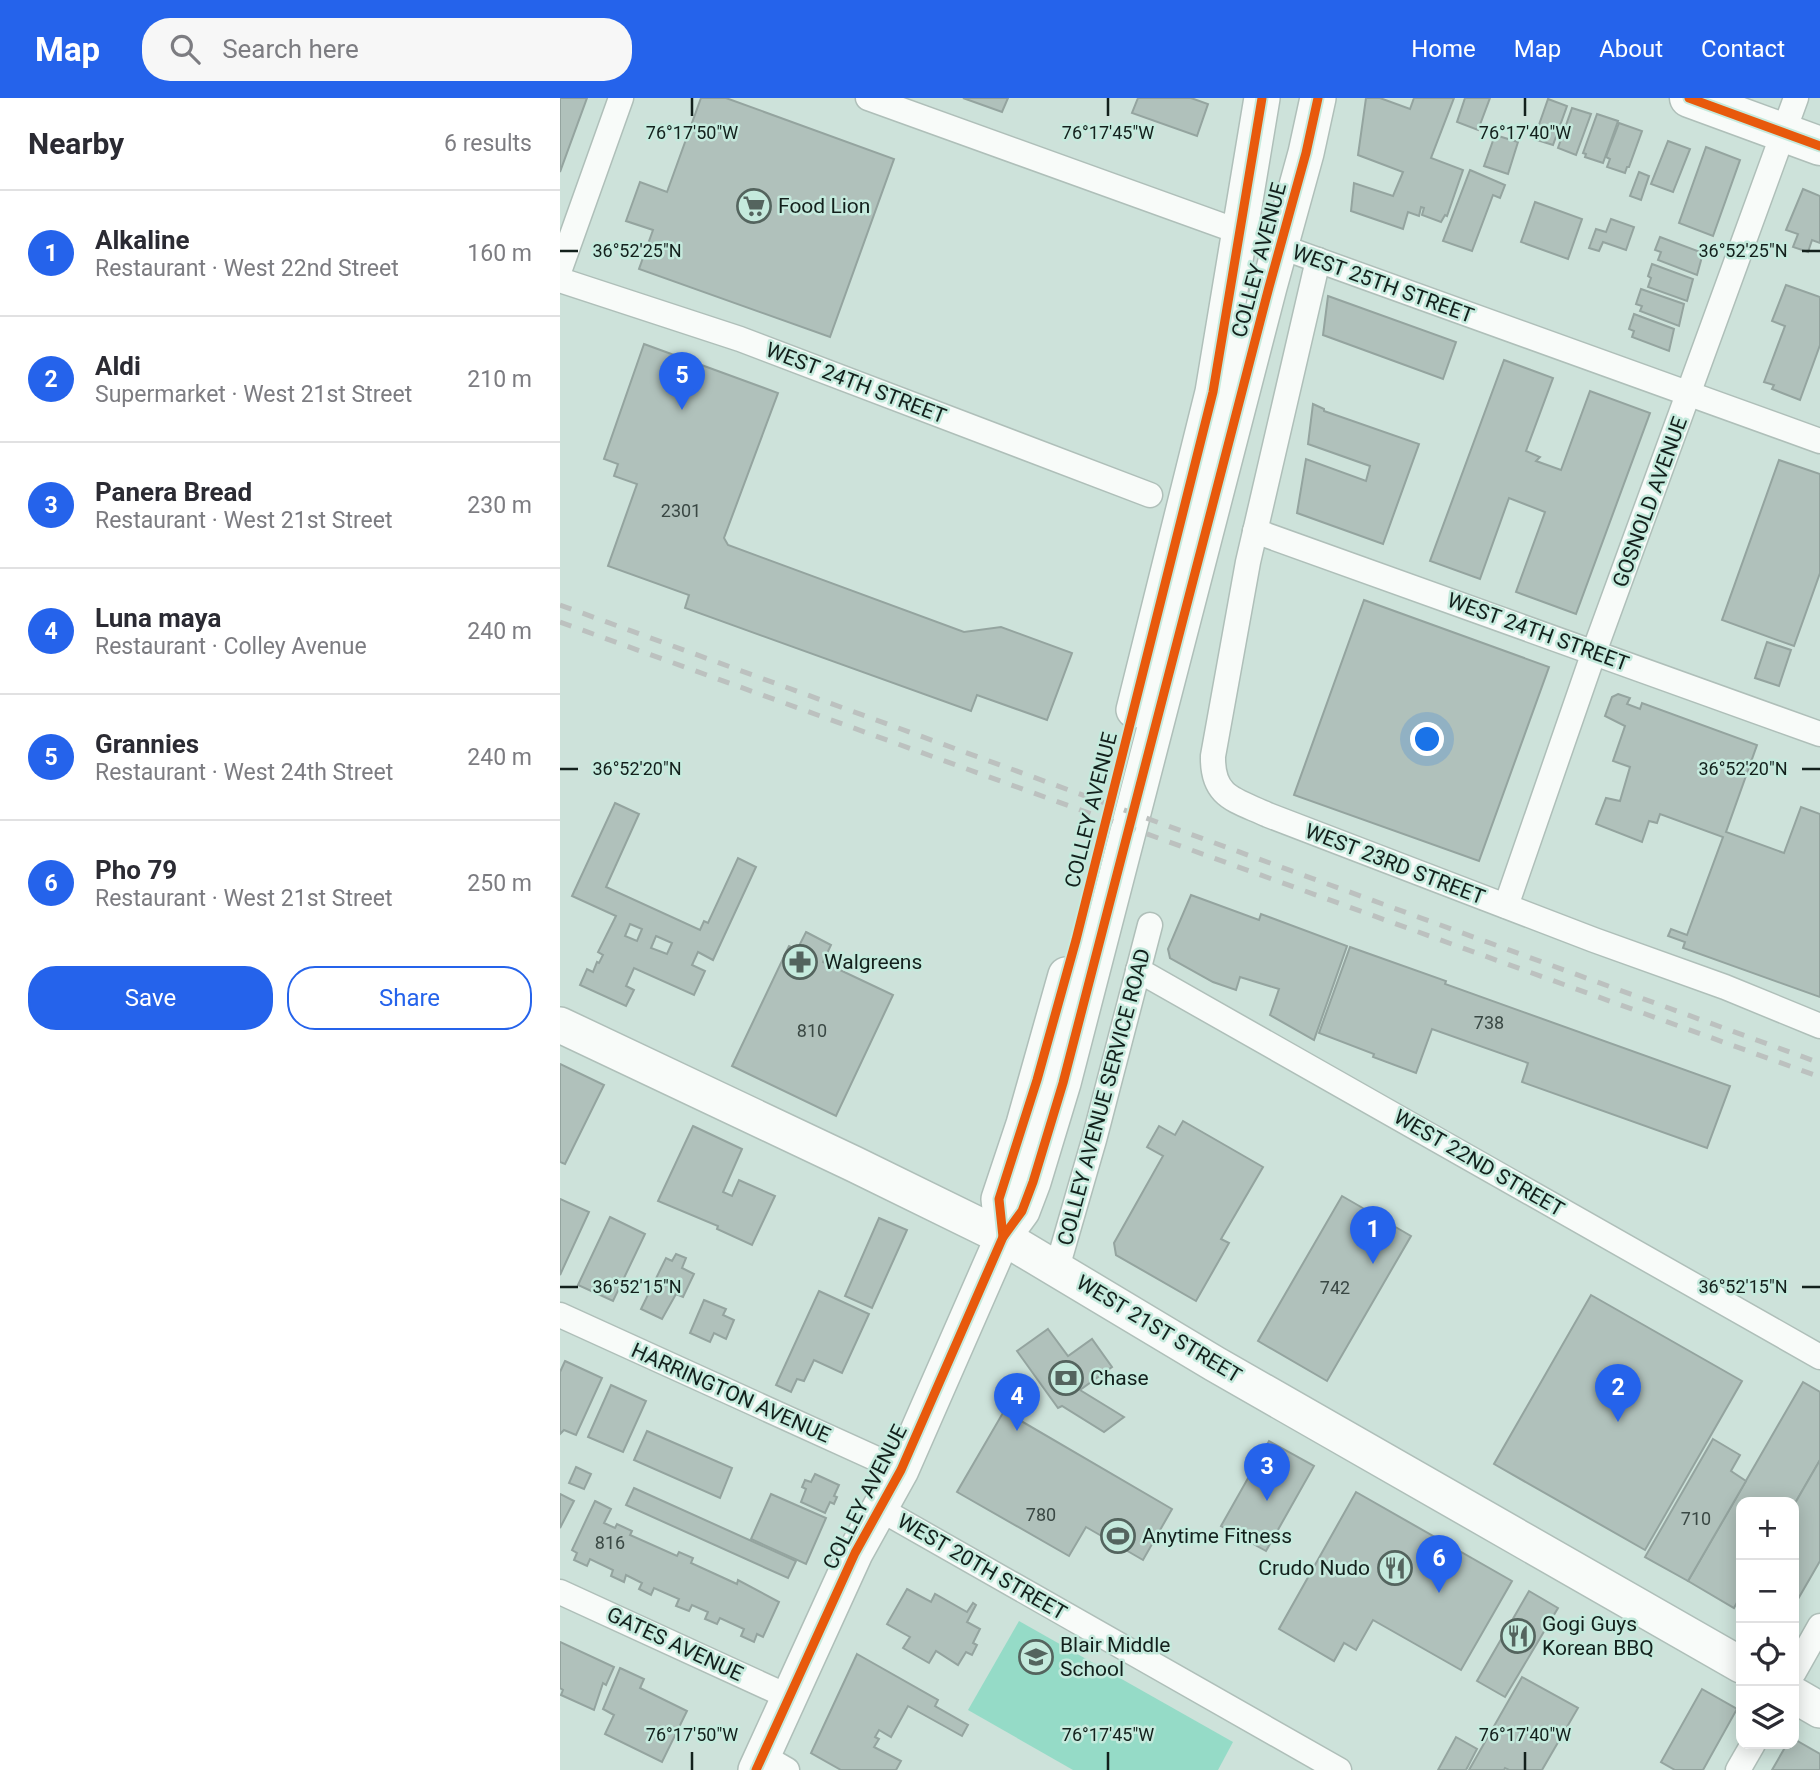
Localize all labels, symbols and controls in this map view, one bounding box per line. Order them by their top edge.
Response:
search box [142,18,632,81]
text: Map [35,30,100,69]
icon: search [166,30,204,68]
text: Search here [222,34,359,64]
text: Home [1411,35,1476,63]
text: Map [1514,35,1561,63]
text: About [1599,35,1663,63]
text: Contact [1701,35,1785,63]
text: 76°17'50"W [646,122,738,143]
text: 76°17'45"W [1062,122,1154,143]
text: 76°17'40"W [1479,122,1571,143]
text: Nearby [28,126,124,161]
text: 6 results [444,130,532,157]
street label: COLLEY AVENUE [1227,180,1291,340]
supermarket icon: Food Lion [735,187,773,225]
place label: Food Lion [778,194,870,218]
text: Alkaline [95,225,190,255]
text: 1 [44,240,58,267]
text: 160 m [467,240,532,267]
text: 36°52'25"N [592,240,682,261]
street label: WEST 25TH STREET [1289,240,1477,328]
text: 36°52'25"N [1698,240,1788,261]
text: Restaurant · West 22nd Street [95,255,399,282]
street label: WEST 24TH STREET [762,338,950,429]
text: Aldi [95,351,141,381]
pin: 5 [659,352,705,410]
text: 2 [44,366,58,393]
text: 210 m [467,366,532,393]
text: Supermarket · West 21st Street [95,381,412,408]
street label: GOSNOLD AVENUE [1608,413,1692,590]
text: Panera Bread [95,477,252,507]
text: 3 [44,492,58,519]
text: 230 m [467,492,532,519]
house number: 2301 [661,500,701,521]
text: Restaurant · West 21st Street [95,507,392,534]
street label: WEST 24TH STREET [1444,588,1632,676]
text: Luna maya [95,603,221,633]
text: 4 [44,618,58,645]
text: 240 m [467,618,532,645]
text: Restaurant · Colley Avenue [95,633,367,660]
your location [1410,722,1444,756]
text: Grannies [95,729,199,759]
street label: COLLEY AVENUE [1060,730,1122,890]
text: 5 [44,744,58,771]
text: 240 m [467,744,532,771]
text: 36°52'20"N [592,758,682,779]
text: 36°52'20"N [1698,758,1788,779]
text: Restaurant · West 24th Street [95,759,393,786]
street label: WEST 23RD STREET [1302,819,1489,909]
text: Pho 79 [95,855,177,885]
text: 6 [44,870,58,897]
text: 250 m [467,870,532,897]
text: Restaurant · West 21st Street [95,885,392,912]
pharmacy icon: Walgreens [781,943,819,981]
street label: COLLEY AVENUE SERVICE ROAD [1053,946,1155,1248]
place label: Walgreens [824,950,922,974]
button: Save [28,966,273,1030]
button: Share [287,966,532,1030]
house number: 738 [1474,1012,1504,1033]
house number: 810 [797,1020,827,1041]
street label: WEST 22ND STREET [1390,1104,1569,1222]
pin: 1 [1350,1206,1396,1264]
street label: WEST 21ST STREET [1072,1270,1246,1388]
text: 36°52'15"N [592,1276,682,1297]
text: 36°52'15"N [1698,1276,1788,1297]
house number: 742 [1320,1277,1350,1298]
street label: HARRINGTON AVENUE [628,1338,834,1448]
bank icon: Chase [1047,1359,1085,1397]
pin: 2 [1595,1364,1641,1422]
place label: Chase [1090,1366,1149,1390]
pin: 4 [994,1373,1040,1431]
street label: COLLEY AVENUE [818,1421,912,1573]
pin: 3 [1244,1443,1290,1501]
map controls [1736,1497,1799,1749]
button: + [1736,1497,1799,1560]
house number: 780 [1026,1504,1056,1525]
house number: 710 [1681,1508,1711,1529]
street label: WEST 20TH STREET [893,1509,1071,1625]
sports icon: Anytime Fitness [1099,1517,1137,1555]
place label: Anytime Fitness [1142,1524,1292,1548]
house number: 816 [595,1532,625,1553]
pin: 6 [1416,1535,1462,1593]
restaurant icon: Crudo Nudo [1376,1549,1414,1587]
place label: Crudo Nudo [1258,1556,1370,1580]
button: − [1736,1560,1799,1623]
street label: GATES AVENUE [603,1602,747,1686]
place label: Gogi Guys Korean BBQ [1542,1612,1654,1660]
restaurant icon: Gogi Guys Korean BBQ [1499,1617,1537,1655]
button: locate [1736,1623,1799,1686]
place label: Blair Middle School [1060,1633,1170,1681]
school or university icon: Blair Middle School [1017,1638,1055,1676]
button: layers [1736,1686,1799,1749]
text: 76°17'50"W [646,1724,738,1745]
text: 76°17'45"W [1062,1724,1154,1745]
text: 76°17'40"W [1479,1724,1571,1745]

